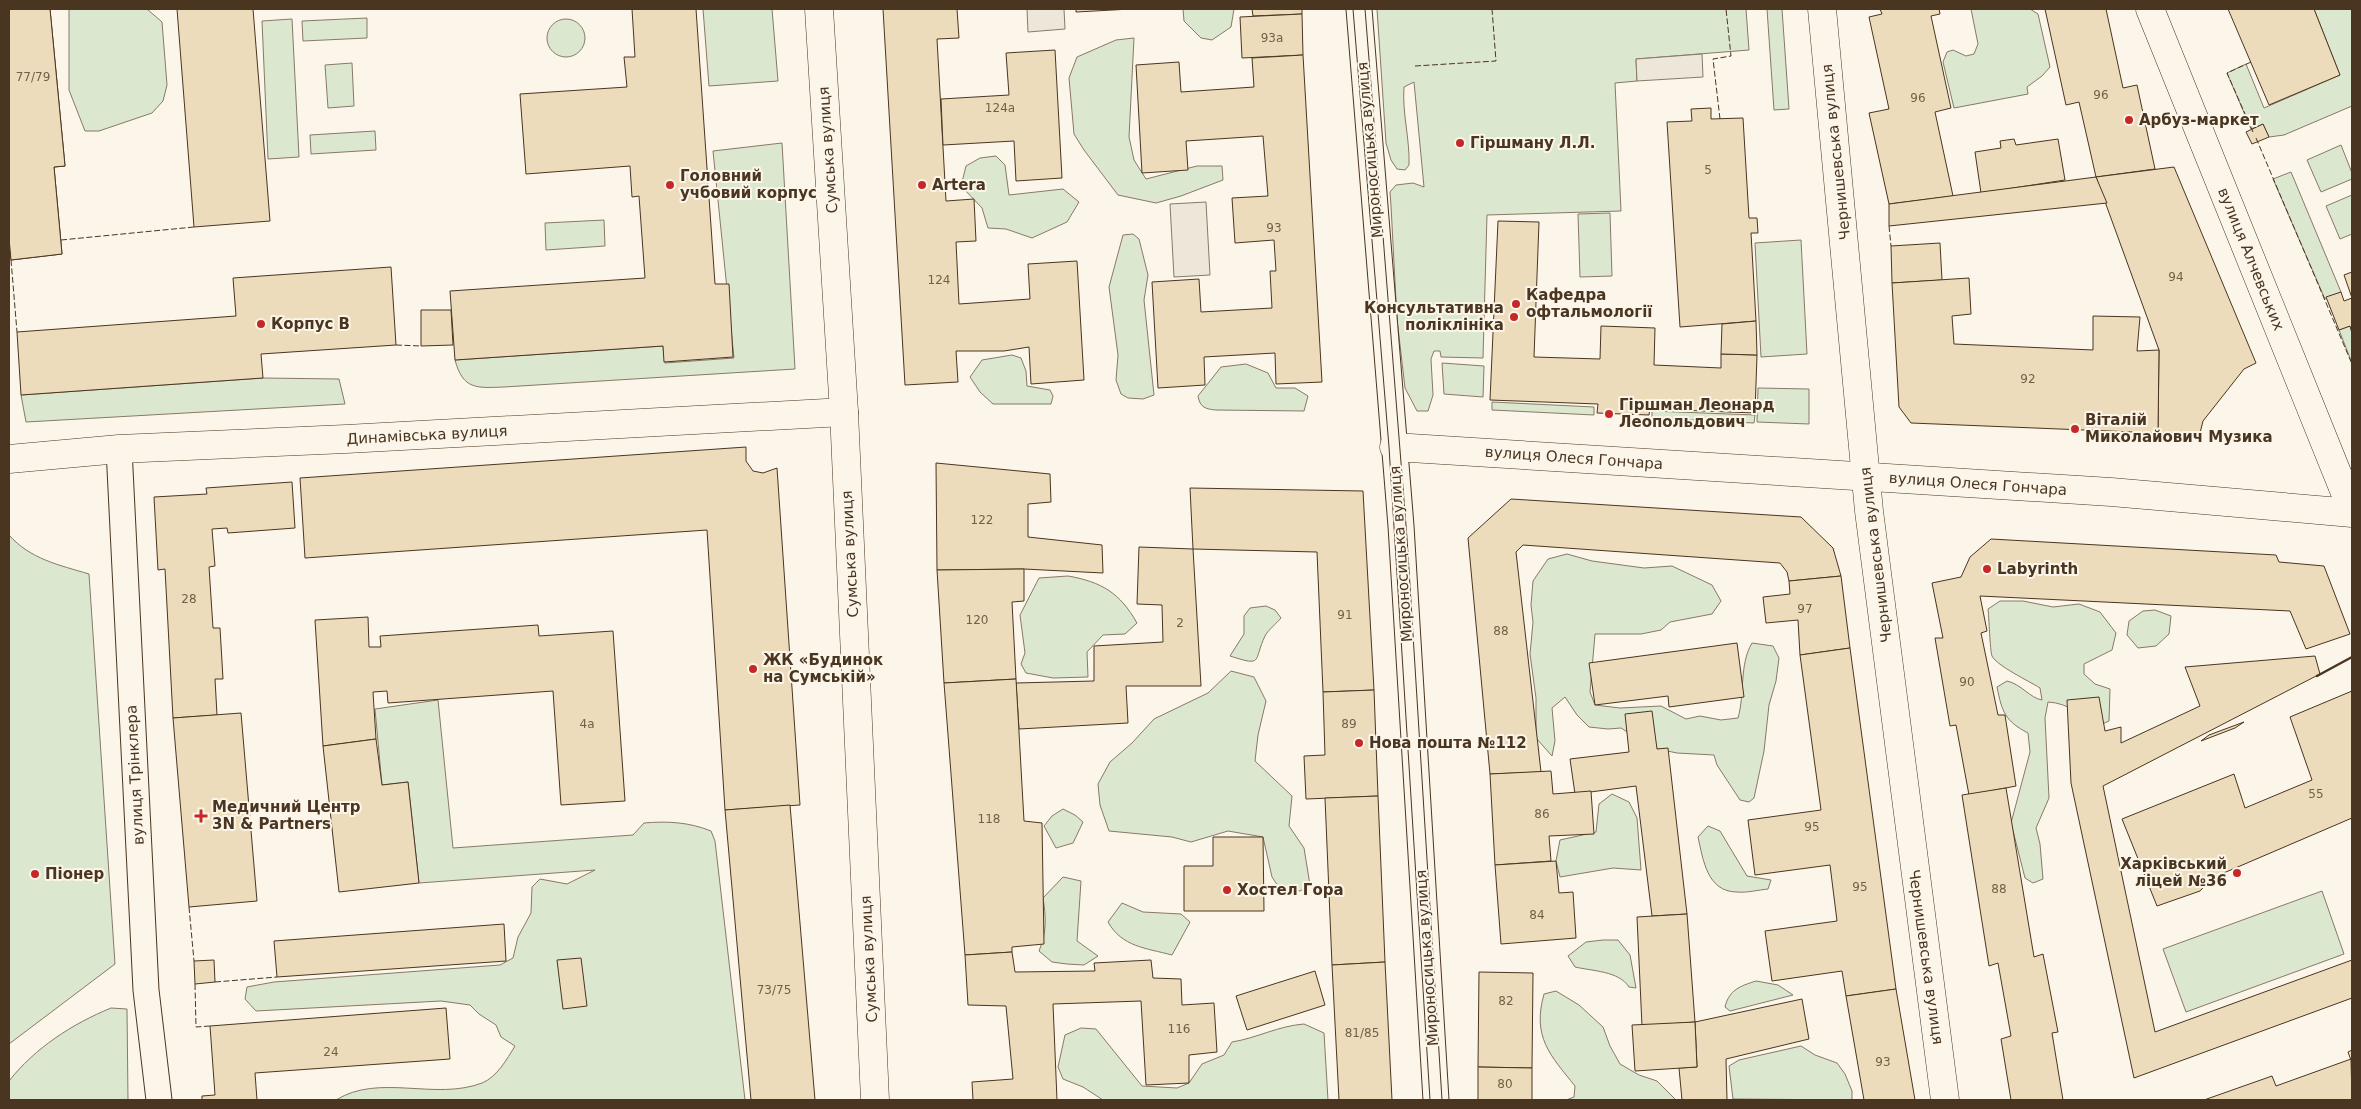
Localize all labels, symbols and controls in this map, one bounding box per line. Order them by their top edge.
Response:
house number: 93а [1261,31,1283,45]
street label: Мироносицька вулиця [1353,61,1387,239]
street label: Чернишевська вулиця [1818,63,1854,241]
house number: 77/79 [16,70,50,84]
street label: Сумська вулиця [815,86,841,214]
house number: 96 [2093,88,2109,102]
house number: 96 [1910,91,1926,105]
house number: 124а [985,101,1015,115]
place label: Арбуз-маркет [2139,111,2259,129]
marker: Арбуз-маркет [2123,114,2135,126]
place label: Гіршману Л.Л. [1470,134,1595,152]
marker: Гіршману Л.Л. [1454,137,1466,149]
house number: 5 [1704,163,1712,177]
place label: Головний учбовий корпус [680,167,817,202]
place label: Artera [932,176,986,194]
marker: Головний учбовий корпус [664,179,676,191]
marker: Artera [916,179,928,191]
street label: вулиця Алчевських [2214,185,2288,333]
house number: 93 [1266,221,1282,235]
house number: 94 [2168,270,2184,284]
house number: 124 [928,273,950,287]
place label: Кафедра офтальмології [1526,286,1652,321]
marker: Кафедра офтальмології [1510,298,1522,310]
place label: Консультативна поліклініка [1364,299,1504,334]
marker: Консультативна поліклініка [1508,311,1520,323]
place label: Корпус В [271,315,350,333]
marker: Корпус В [255,318,267,330]
house number: 92 [2020,372,2036,386]
place label: Гіршман Леонард Леопольдович [1619,396,1775,431]
marker: Гіршман Леонард Леопольдович [1603,408,1615,420]
place label: Віталій Миколайович Музика [2085,411,2273,446]
street label: Динамівська вулиця [346,422,508,448]
marker: Віталій Миколайович Музика [2069,423,2081,435]
street label: вулиця Олеся Гончара [1484,443,1664,473]
street label: Мироносицька вулиця [1386,465,1416,643]
street label: Чернишевська вулиця [1856,466,1896,644]
street label: вулиця Олеся Гончара [1888,469,2068,499]
street label: Сумська вулиця [838,490,862,618]
house number: 122 [971,513,993,527]
place label: Labyrinth [1997,560,2078,578]
marker: Labyrinth [1981,563,1993,575]
house number: 28 [181,592,197,606]
house number: 97 [1797,602,1813,616]
house number: 91 [1337,608,1353,622]
house number: 120 [966,613,988,627]
house number: 2 [1176,616,1184,630]
house number: 88 [1493,624,1509,638]
place label: ЖК «Будинок на Сумській» [763,651,883,686]
marker: ЖК «Будинок на Сумській» [747,663,759,675]
house number: 90 [1959,675,1975,689]
street label: вулиця Трінклера [122,704,148,846]
house number: 4а [580,717,595,731]
house number: 89 [1341,717,1357,731]
place label: Нова пошта №112 [1369,734,1527,752]
marker: Нова пошта №112 [1353,737,1365,749]
house number: 55 [2308,787,2324,801]
place label: Медичний Центр 3N & Partners [212,798,361,833]
house number: 86 [1534,807,1550,821]
marker: Медичний Центр 3N & Partners [194,809,208,823]
house number: 118 [978,812,1000,826]
house number: 95 [1804,820,1820,834]
place label: Харківський ліцей №36 [2120,855,2227,890]
place label: Піонер [45,865,105,883]
marker: Харківський ліцей №36 [2231,867,2243,879]
marker: Піонер [29,868,41,880]
street label: Чернишевська вулиця [1905,868,1947,1046]
street label: Мироносицька вулиця [1412,869,1442,1047]
house number: 95 [1852,880,1868,894]
place label: Хостел Гора [1237,881,1344,899]
house number: 88 [1991,882,2007,896]
marker: Хостел Гора [1221,884,1233,896]
street label: Сумська вулиця [857,895,881,1023]
house number: 84 [1529,908,1545,922]
house number: 73/75 [757,983,791,997]
house number: 82 [1498,994,1514,1008]
house number: 116 [1168,1022,1190,1036]
house number: 81/85 [1345,1026,1379,1040]
house number: 24 [323,1045,339,1059]
house number: 93 [1875,1055,1891,1069]
house number: 80 [1497,1077,1513,1091]

